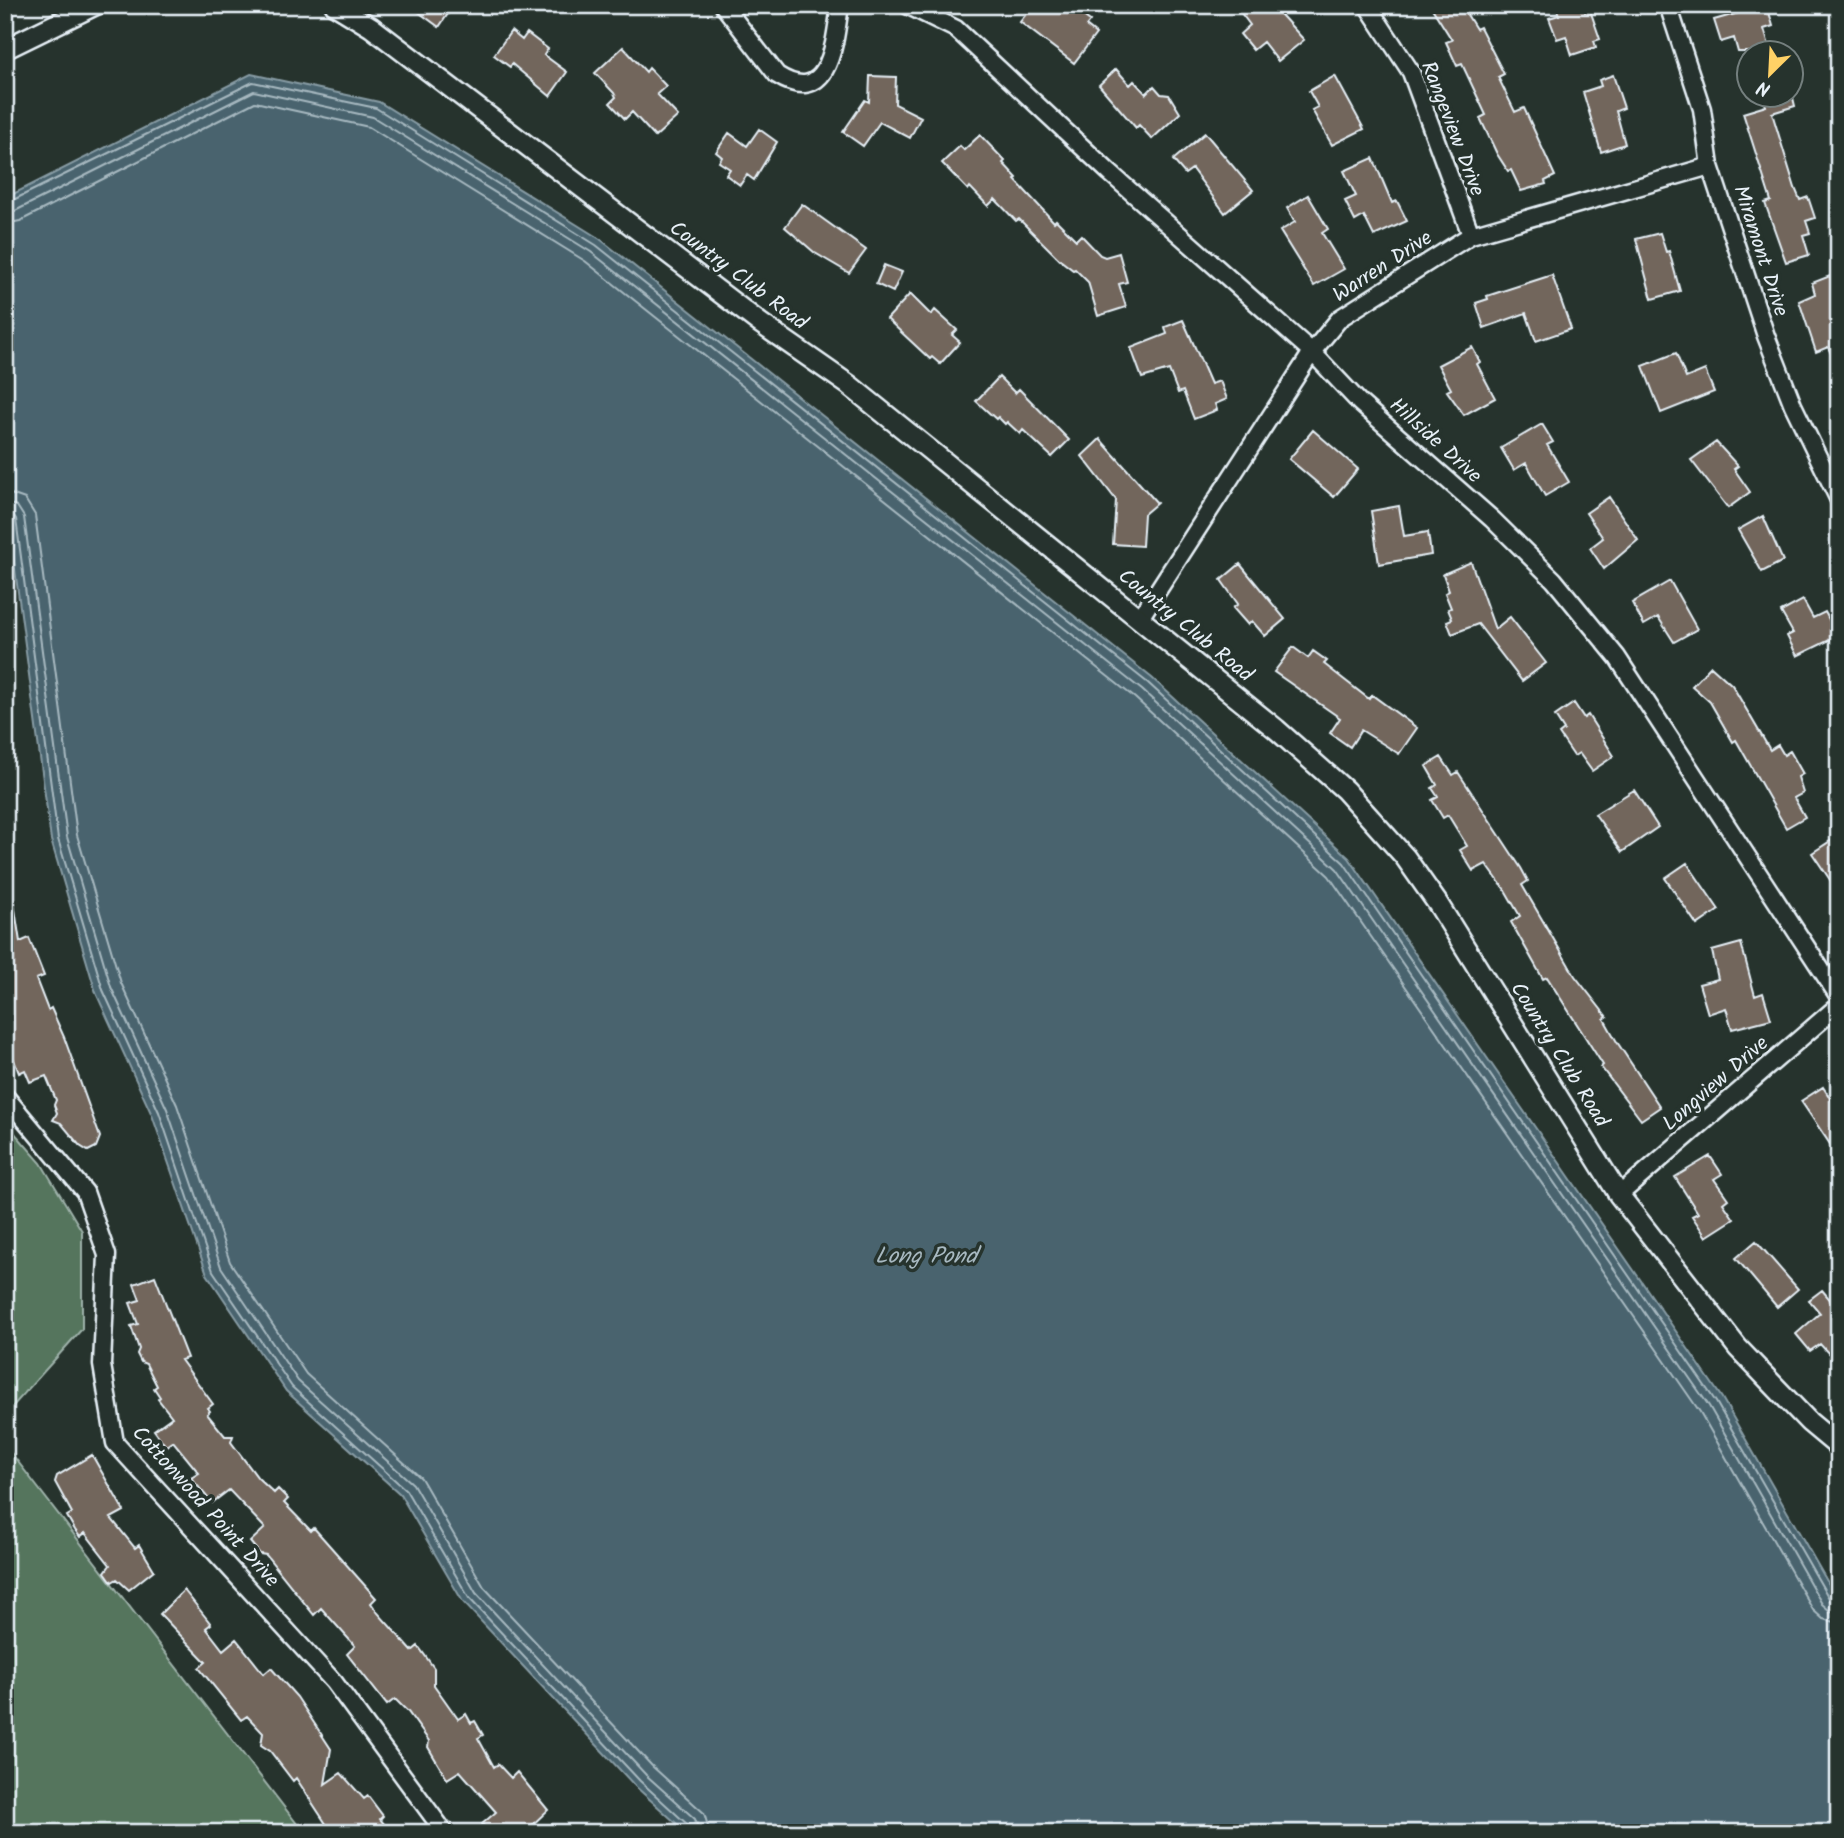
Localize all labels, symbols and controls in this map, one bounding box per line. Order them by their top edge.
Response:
north arrow [1736,38,1806,108]
street label: Rangeview Drive [1411,57,1493,202]
text: N [1752,72,1775,104]
street label: Miramont Drive [1723,181,1797,321]
street label: Country Club Road [662,213,815,339]
street label: Warren Drive [1327,222,1440,312]
street label: Hillside Drive [1381,390,1489,492]
street label: Country Club Road [1110,561,1260,691]
street label: Country Club Road [1501,976,1617,1135]
street label: Longview Drive [1655,1028,1777,1140]
water label: Long Pond [875,1239,983,1275]
street label: Cottonwood Point Drive [123,1418,287,1596]

